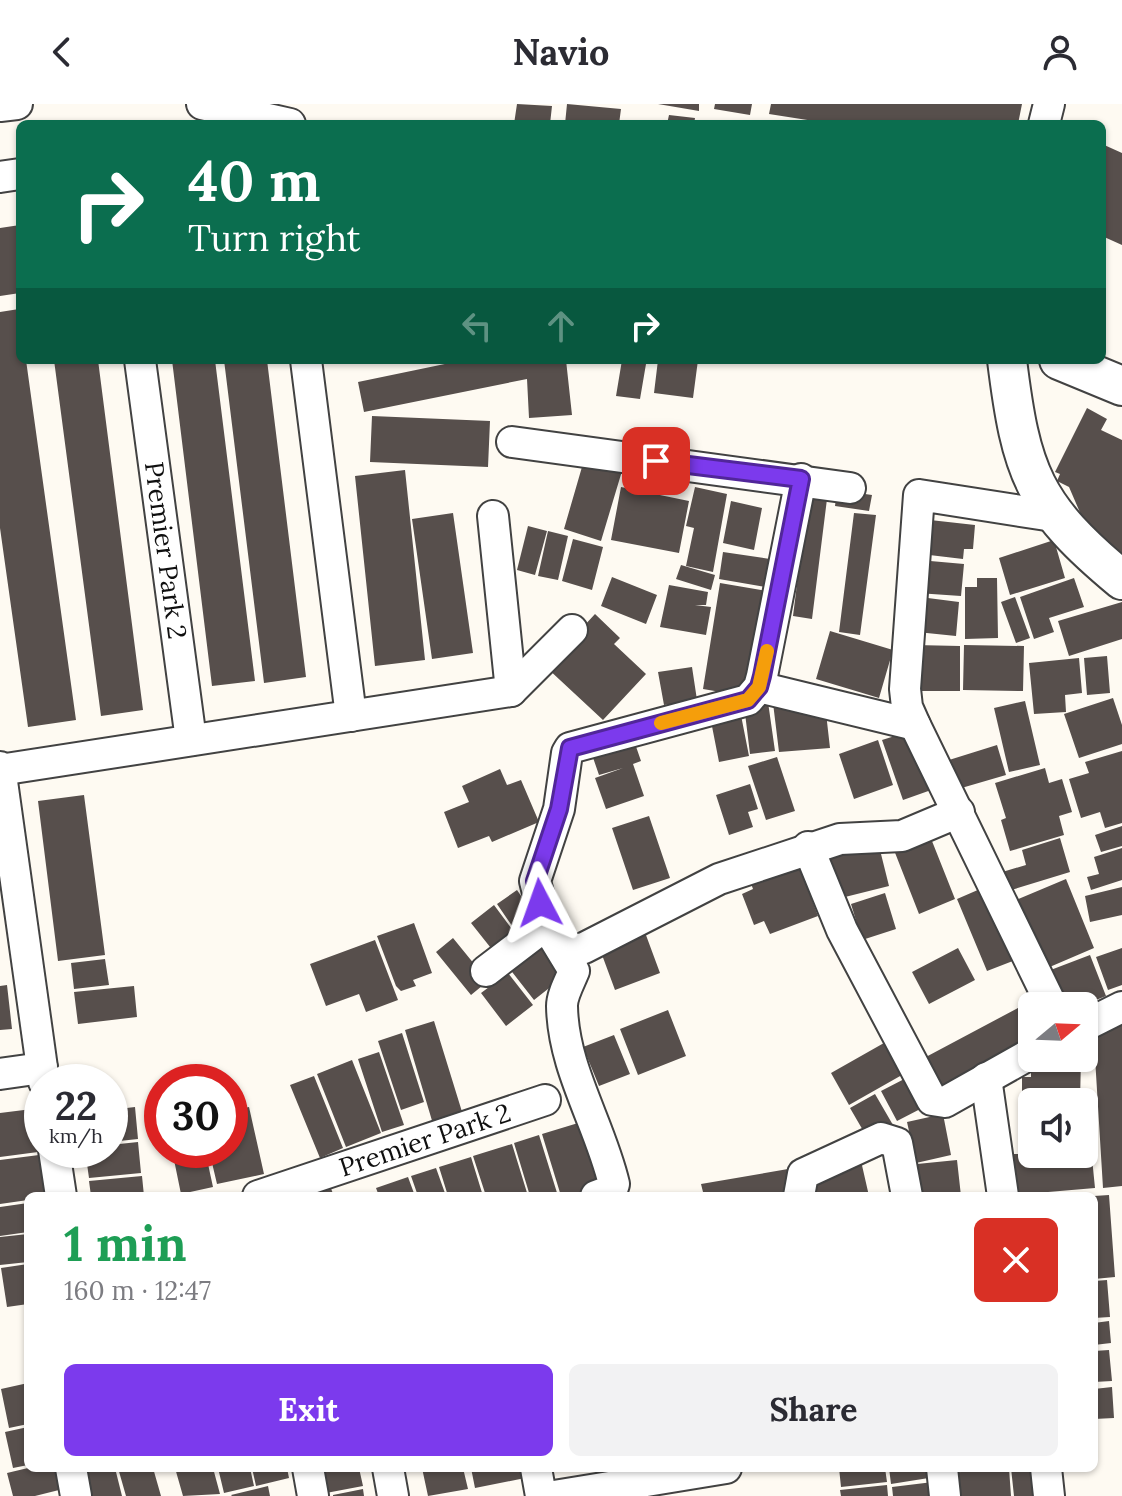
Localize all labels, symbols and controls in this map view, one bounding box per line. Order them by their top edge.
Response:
text: Navio [513,29,609,75]
icon: back [40,30,84,74]
icon: person [1038,30,1082,74]
text: 40 m [188,145,321,216]
icon: right [56,152,160,256]
text: Turn right [188,215,361,261]
icon: left [455,304,499,348]
icon: ahead [539,304,583,348]
icon: right [623,304,667,348]
pin [622,427,690,495]
icon: arrive [634,439,678,483]
street label: Premier Park 2 [138,460,194,641]
position arrow [498,861,582,945]
north arrow [1018,992,1098,1072]
map controls [1018,992,1098,1168]
speed limit sign: 30 [144,1064,248,1168]
text: 22 [55,1080,97,1131]
button: sound [1018,1088,1098,1168]
street label: Premier Park 2 [335,1096,515,1184]
text: km/h [49,1123,103,1148]
text: 1 min [64,1213,187,1274]
button: close [974,1218,1058,1302]
text: 160 m · 12:47 [64,1274,211,1307]
button: Exit [64,1364,553,1456]
button: Share [569,1364,1058,1456]

